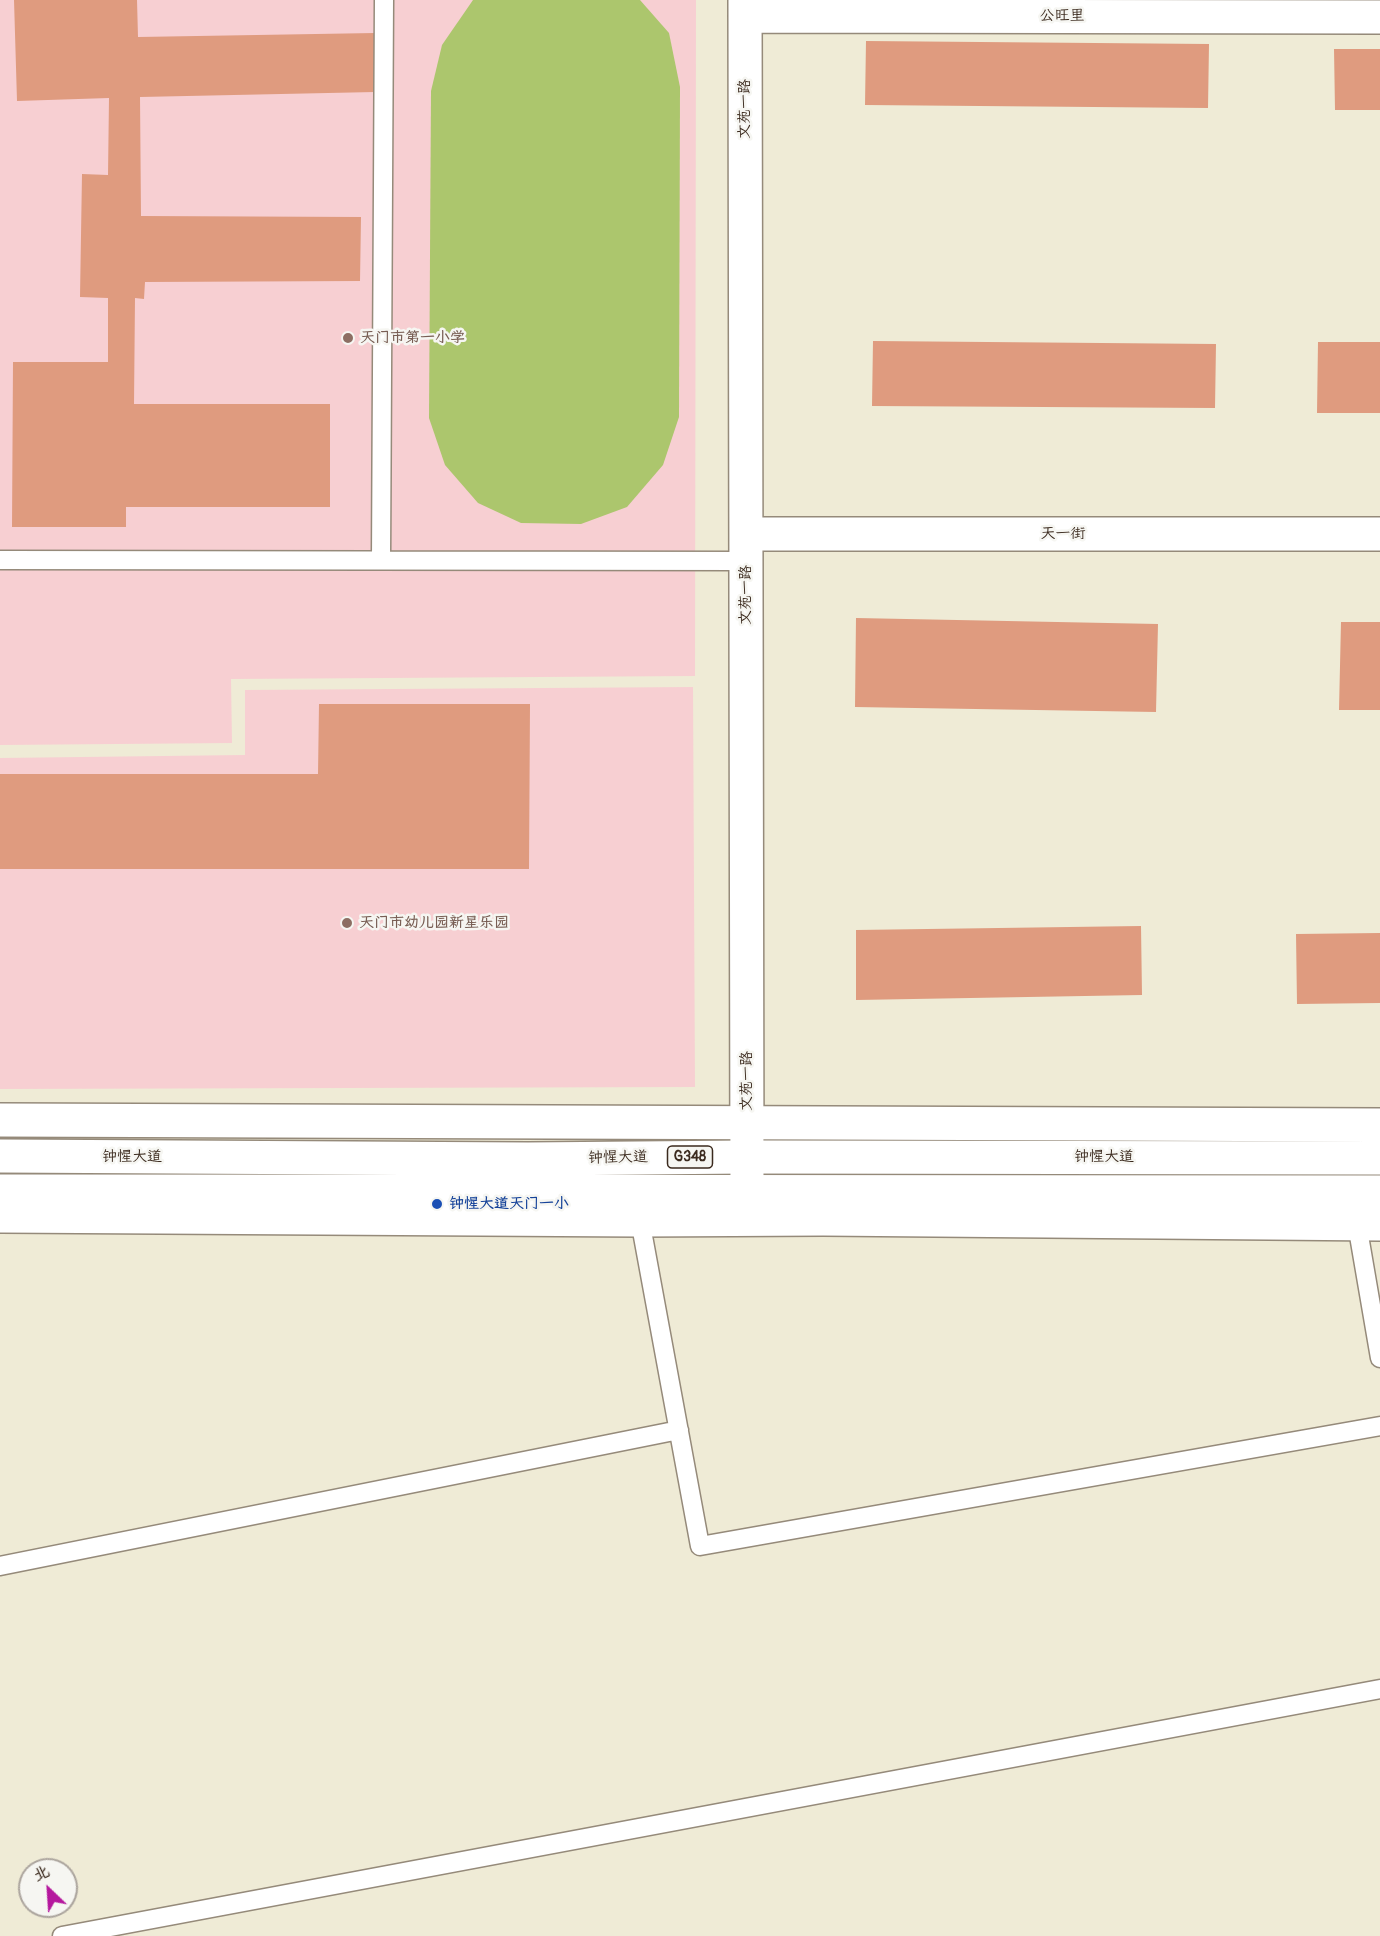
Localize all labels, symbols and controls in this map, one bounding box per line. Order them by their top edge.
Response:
street label: 公旺里 [1040,7,1084,25]
street label: 文苑一路 [736,79,754,139]
place label: 天门市第一小学 [360,329,465,347]
marker: 天门市第一小学 [341,331,355,345]
street label: 天一街 [1041,525,1085,543]
street label: 文苑一路 [737,565,755,625]
place label: 天门市幼儿园新星乐园 [359,914,509,932]
marker: 天门市幼儿园新星乐园 [340,916,354,930]
street label: 文苑一路 [738,1051,756,1111]
road number: G348 [668,1146,712,1168]
street label: 钟惺大道 [102,1148,162,1166]
street label: 钟惺大道 [588,1148,648,1168]
street label: 钟惺大道 [1074,1148,1134,1166]
place label: 钟惺大道天门一小 [449,1195,569,1213]
marker: 钟惺大道天门一小 [430,1197,444,1211]
north arrow [18,1858,78,1918]
text: 北 [30,1861,53,1886]

